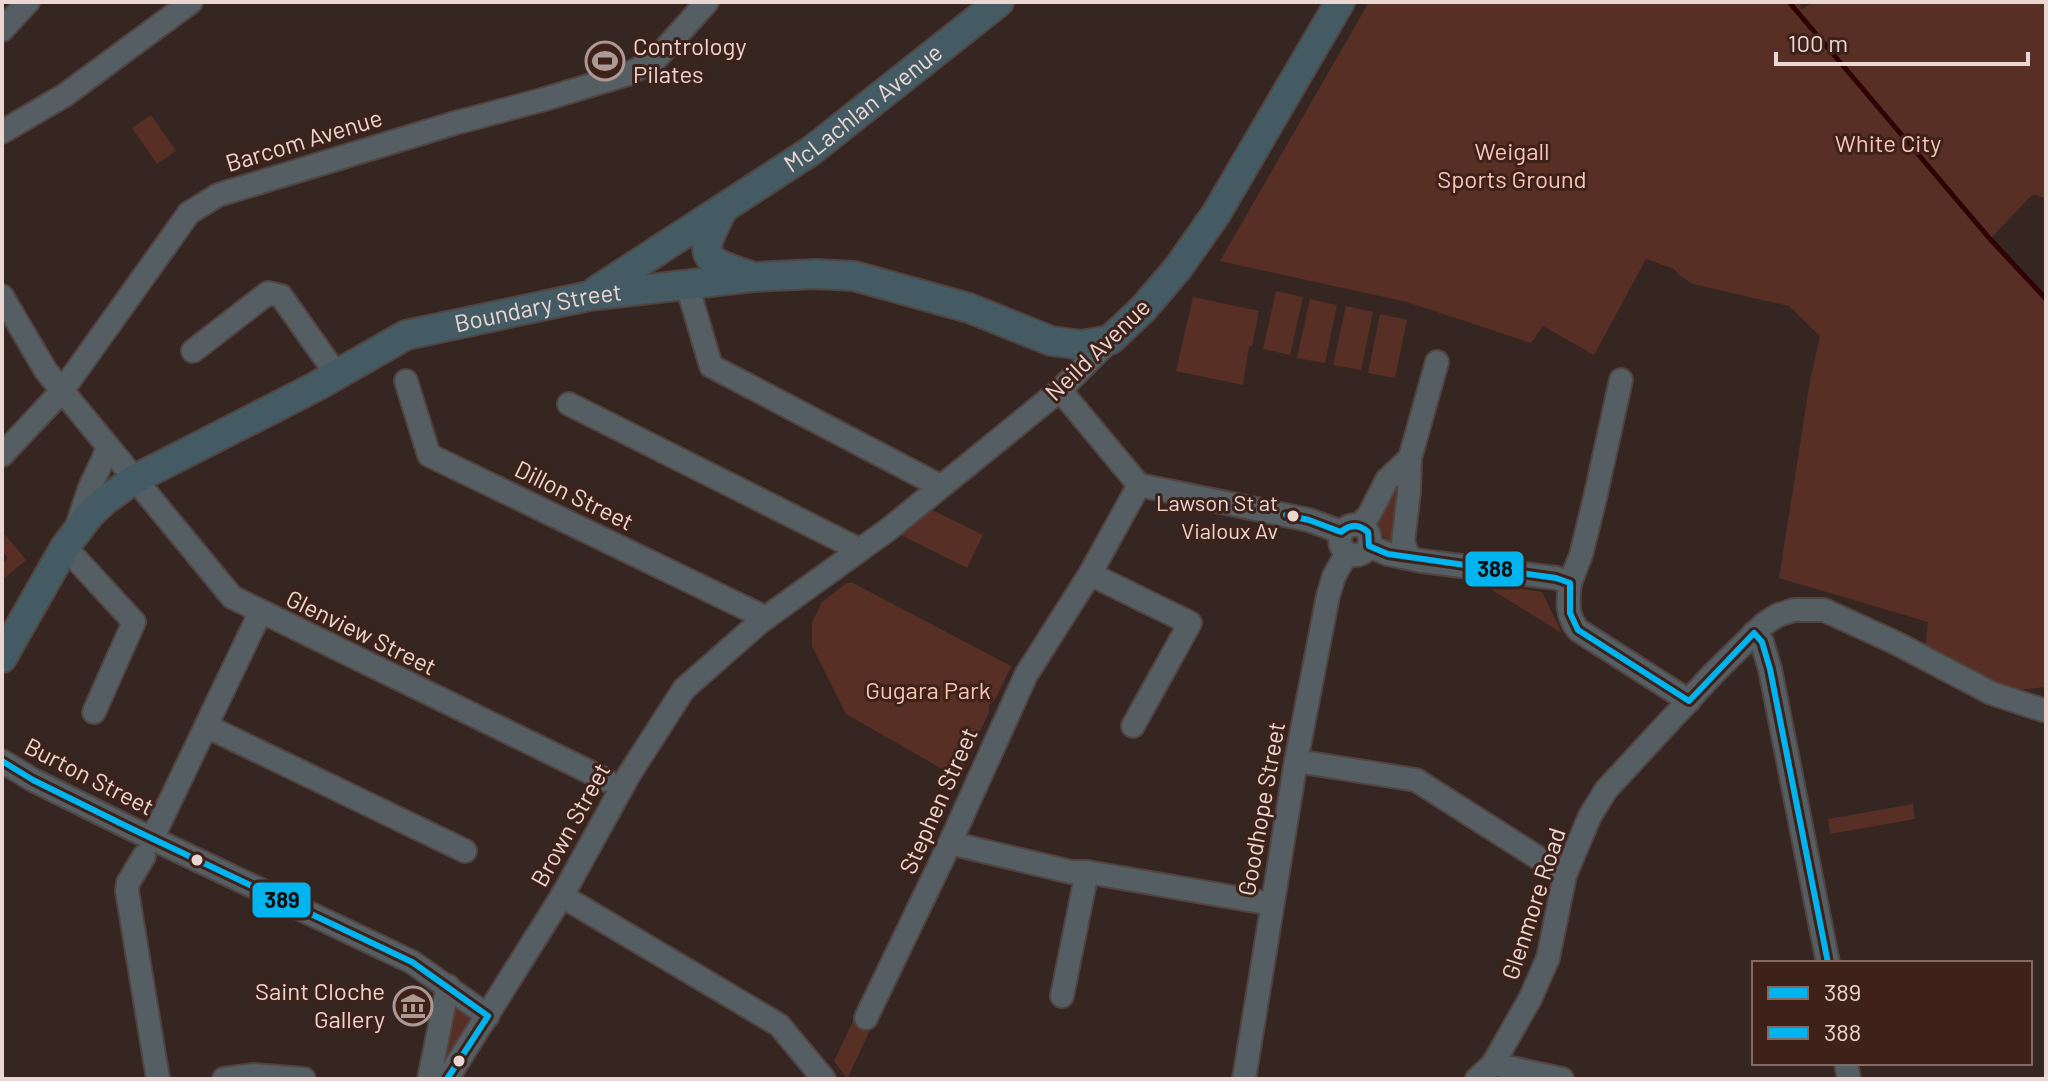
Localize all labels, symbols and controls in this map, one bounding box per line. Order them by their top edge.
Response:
scale bar [1776,16,2028,66]
text: 100 m [1788,28,1848,57]
place label: Contrology Pilates [633,31,747,88]
street label: McLachlan Avenue [778,37,947,178]
sports icon: Contrology Pilates [584,40,626,82]
street label: Barcom Avenue [222,102,385,177]
park label: White City [1835,128,1941,157]
park label: Weigall Sports Ground [1437,136,1587,193]
street label: Boundary Street [451,276,623,337]
street label: Neild Avenue [1038,292,1156,406]
street label: Dillon Street [511,453,639,536]
place label: Lawson St at Vialoux Av [1156,489,1278,543]
marker: Lawson St at Vialoux Av [1285,508,1301,524]
line badge: 388 [1464,550,1525,588]
text: 388 [1477,555,1513,581]
street label: Glenview Street [282,583,441,680]
park label: Gugara Park [865,675,991,704]
street label: Goodhope Street [1231,720,1290,898]
street label: Stephen Street [892,723,983,878]
street label: Burton Street [20,731,159,821]
street label: Brown Street [524,757,616,891]
street label: Glenmore Road [1494,824,1571,983]
unlabelled marker [189,852,205,868]
line badge: 389 [251,881,312,919]
text: 389 [264,886,300,912]
legend [1752,961,2032,1065]
place label: Saint Cloche Gallery [255,976,385,1033]
text: 389 [1824,977,1861,1006]
museum icon: Saint Cloche Gallery [392,985,434,1027]
text: 388 [1824,1017,1861,1046]
unlabelled marker [451,1053,467,1069]

